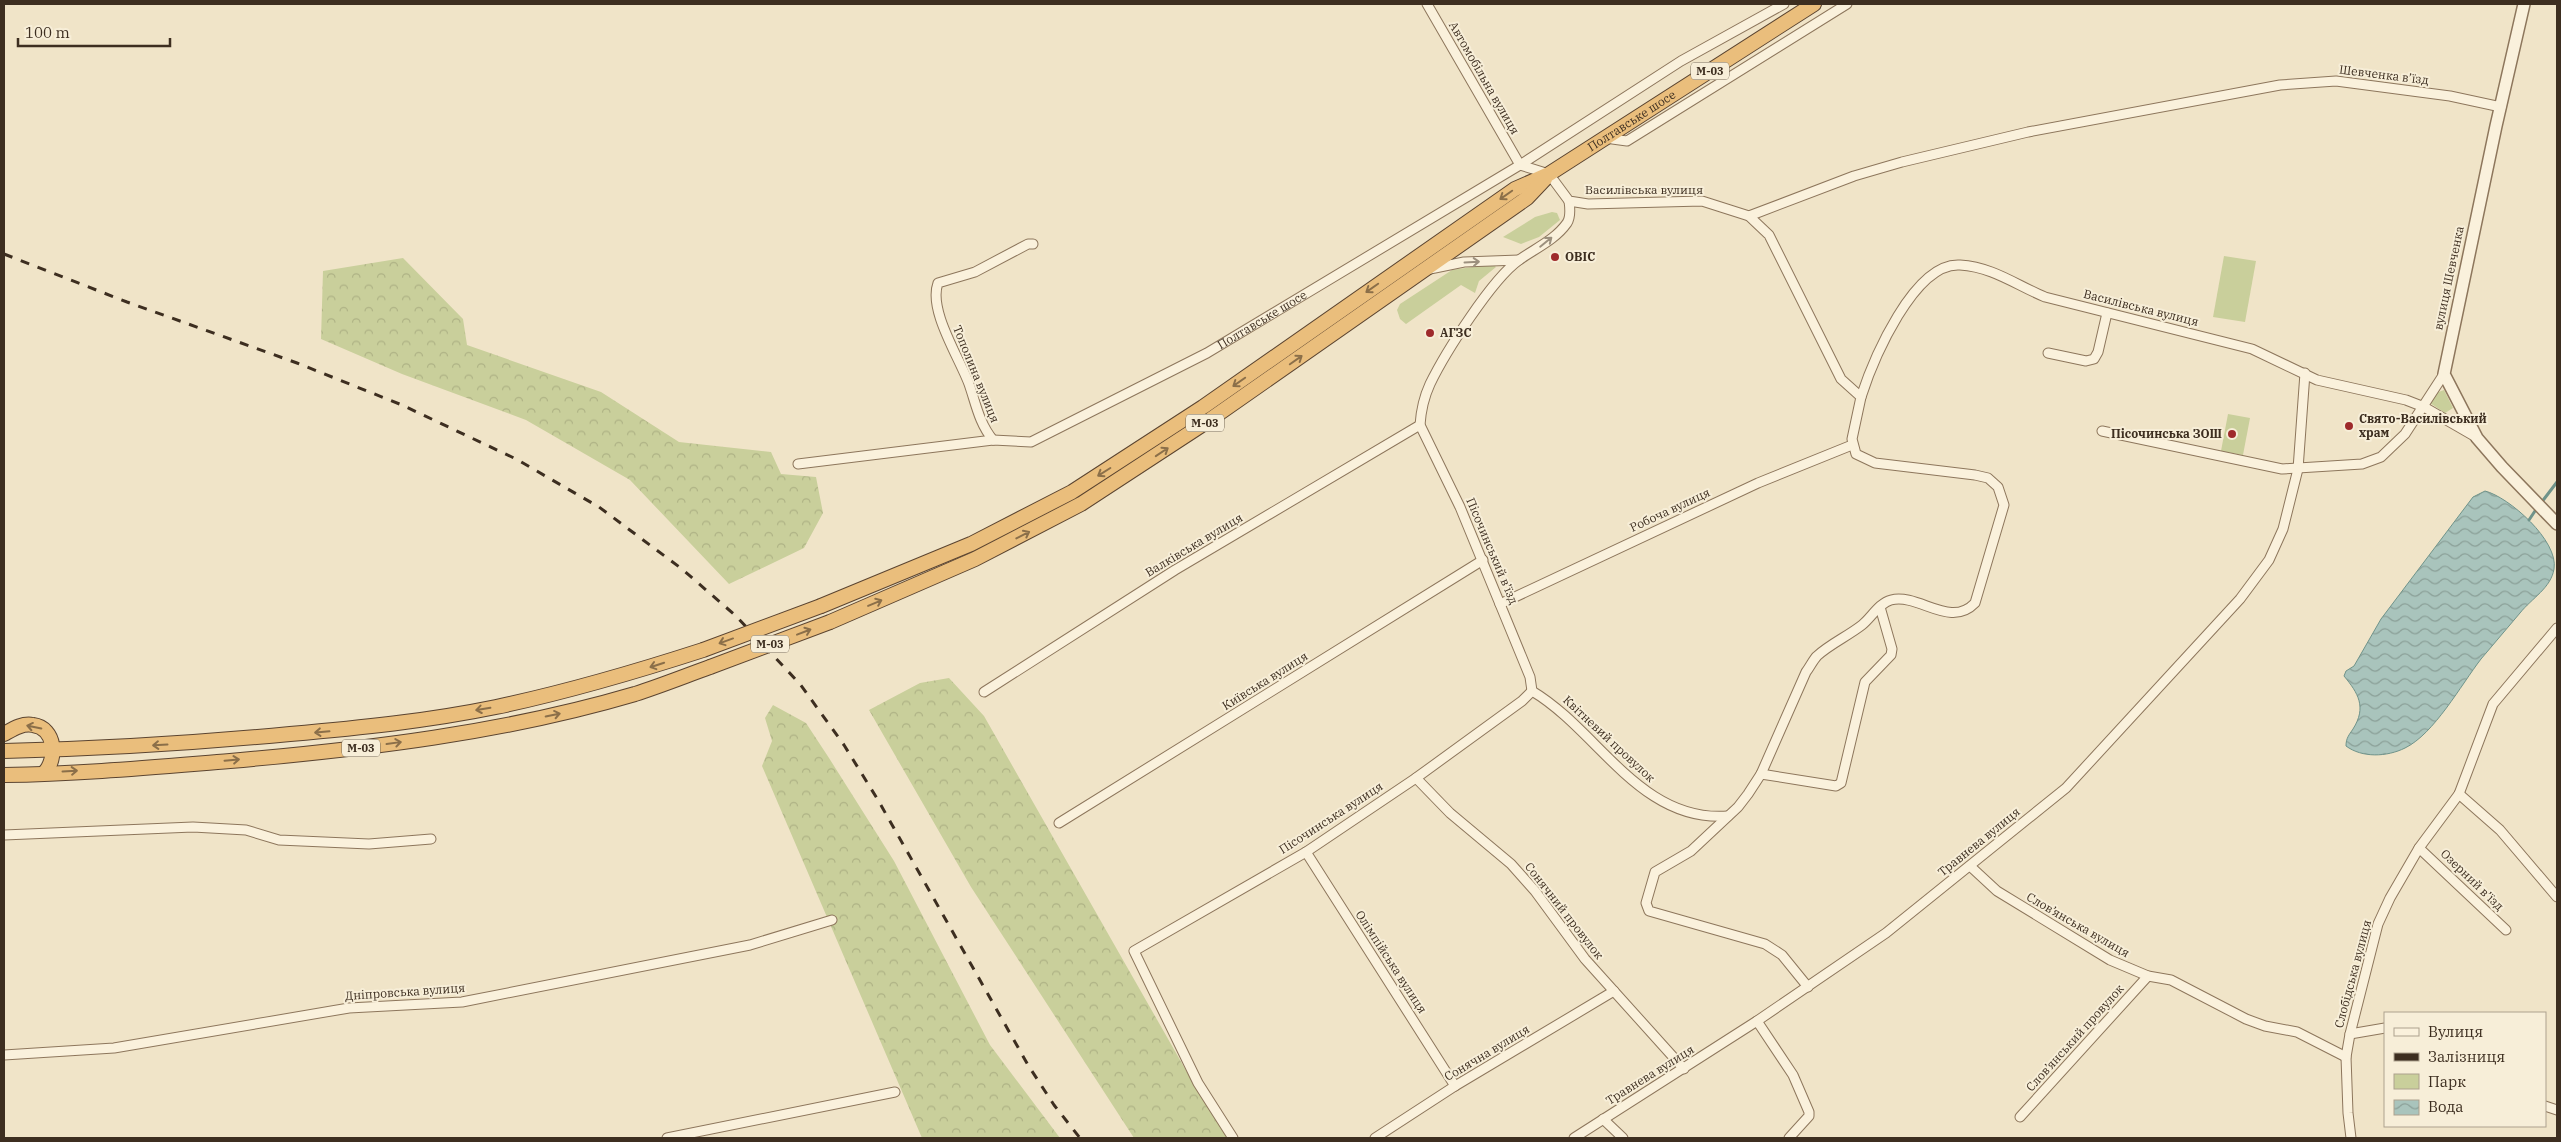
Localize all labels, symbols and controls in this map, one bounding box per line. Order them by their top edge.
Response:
scale bar [18,15,170,47]
street label: Автомобільна вулиця [1446,19,1523,137]
text: 100 m [25,23,70,42]
road number: М-03 [1691,62,1729,80]
street label: Шевченка в’їзд [2338,62,2430,87]
street label: Полтавське шосе [1584,87,1678,154]
street label: Василівська вулиця [1585,182,1703,197]
one-way arrow [1499,190,1513,200]
street label: вулиця Шевченка [2430,224,2467,331]
one-way arrow [1539,237,1552,248]
place label: ОВІС [1565,249,1595,264]
marker: ОВІС [1549,251,1561,263]
one-way arrow [1464,258,1480,267]
one-way arrow [1366,283,1380,293]
street label: Василівська вулиця [2082,286,2200,329]
street label: Полтавське шосе [1214,287,1309,352]
street label: Тополина вулиця [950,323,1003,425]
place label: АГЗС [1440,325,1471,340]
marker: АГЗС [1424,327,1436,339]
one-way arrow [1289,355,1303,365]
one-way arrow [1232,377,1246,387]
place label: Свято-Василівський храм [2359,411,2487,440]
road number: М-03 [1186,414,1224,432]
marker: Свято-Василівський храм [2343,420,2355,432]
place label: Пісочинська ЗОШ [2111,426,2222,441]
marker: Пісочинська ЗОШ [2226,428,2238,440]
one-way arrow [1155,447,1169,457]
one-way arrow [1098,467,1112,477]
street label: Робоча вулиця [1627,484,1712,535]
street label: Пісочинський в’їзд [1463,495,1522,606]
street label: Валківська вулиця [1142,509,1245,580]
one-way arrow [1015,530,1030,539]
one-way arrow [867,597,882,607]
one-way arrow [797,626,812,635]
road number: М-03 [751,636,789,652]
one-way arrow [719,637,734,646]
street label: Київська вулиця [1219,648,1310,713]
one-way arrow [649,660,665,670]
street label: Квітневий провулок [1560,692,1658,785]
one-way arrow [475,705,491,715]
one-way arrow [545,710,561,719]
one-way arrow [27,722,43,731]
one-way arrow [314,727,330,736]
one-way arrow [385,738,401,748]
one-way arrow [152,740,168,749]
road number: М-03 [342,740,380,756]
one-way arrow [224,756,240,765]
one-way arrow [62,767,78,776]
street label: Пісочинська вулиця [1276,778,1386,857]
street label: Травнева вулиця [1935,804,2023,879]
street label: Озерний в’їзд [2438,846,2507,913]
street label: Сонячний провулок [1522,859,1607,962]
street label: Слов’янська вулиця [2024,889,2133,960]
street label: Олімпійська вулиця [1353,907,1430,1016]
street label: Слобідська вулиця [2331,918,2374,1029]
street label: Дніпровська вулиця [344,980,466,1003]
street label: Слов’янський провулок [2023,981,2127,1094]
legend [2384,1012,2546,1127]
street label: Сонячна вулиця [1441,1021,1532,1084]
text: Вулиця [2428,1022,2483,1041]
street label: Травнева вулиця [1603,1041,1697,1108]
text: Залізниця [2428,1047,2505,1066]
text: Парк [2428,1072,2466,1091]
text: Вода [2428,1097,2464,1116]

